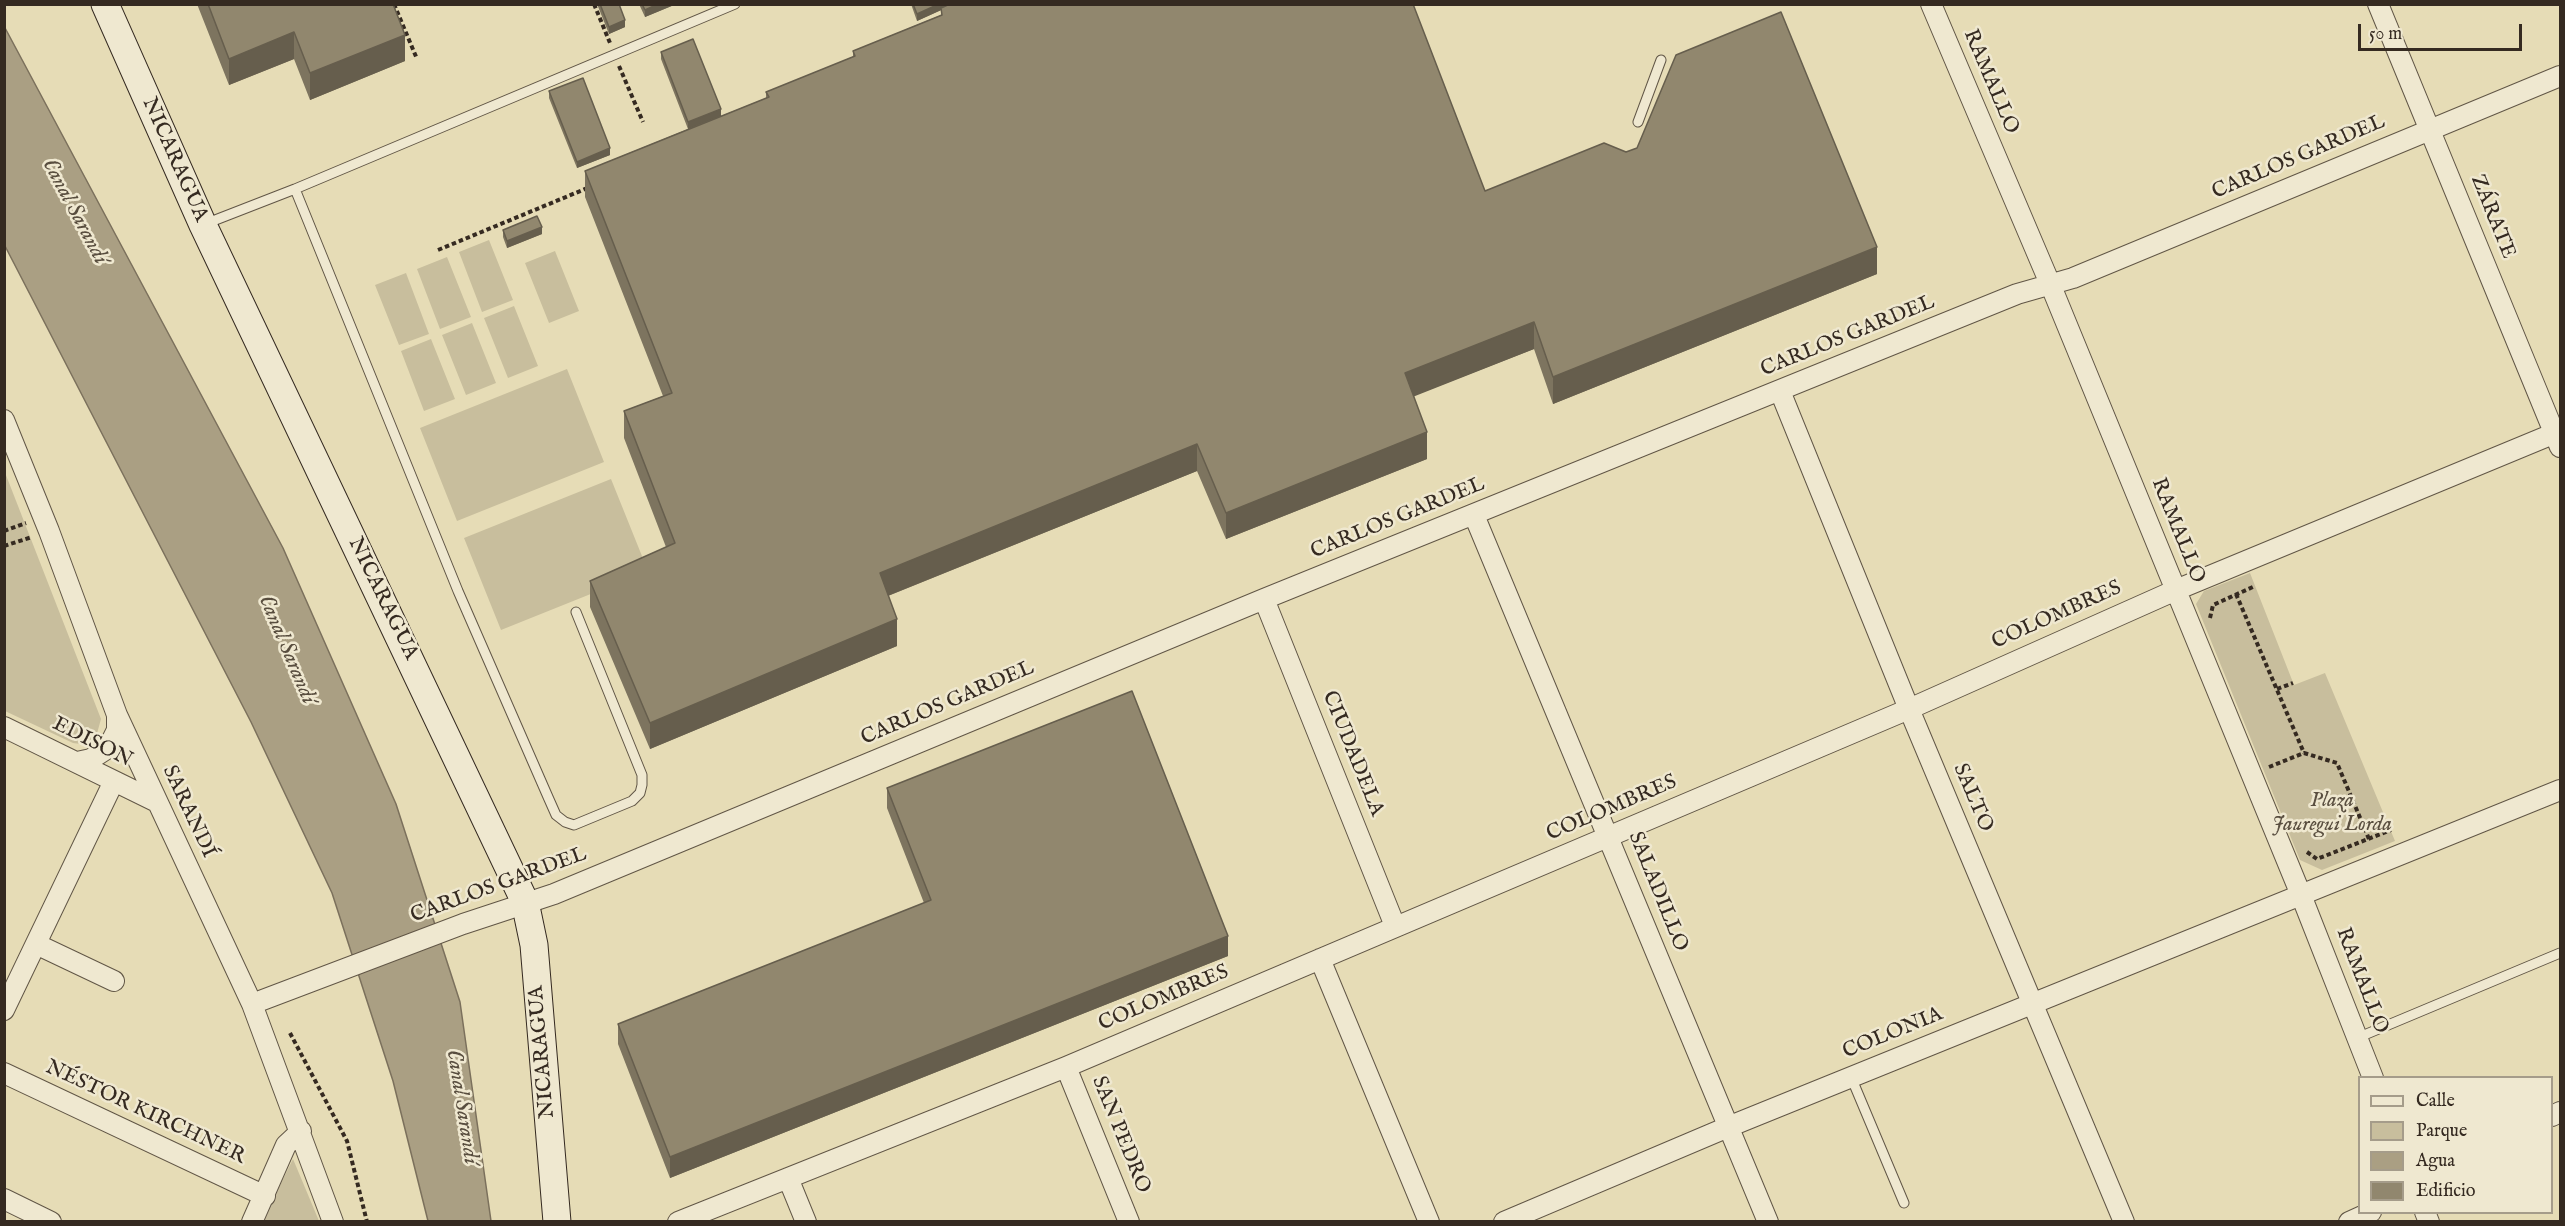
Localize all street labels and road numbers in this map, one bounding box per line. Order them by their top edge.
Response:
street label: RAMALLO [1957,26,2023,138]
street label: NICARAGUA [135,94,213,226]
street label: CARLOS GARDEL [2209,110,2389,206]
street label: ZÁRATE [2464,171,2520,263]
street label: CARLOS GARDEL [1757,291,1939,383]
street label: CARLOS GARDEL [1307,473,1489,565]
street label: RAMALLO [2144,475,2210,587]
street label: NICARAGUA [341,533,423,665]
street label: COLOMBRES [1988,576,2126,656]
street label: CARLOS GARDEL [858,656,1038,752]
street label: CIUDADELA [1315,688,1389,820]
street label: EDISON [48,712,136,774]
street label: SALTO [1946,760,1998,836]
street label: SARANDÍ [156,762,220,862]
street label: COLOMBRES [1543,770,1681,848]
street label: SALADILLO [1622,828,1692,956]
street label: CARLOS GARDEL [408,842,590,930]
street label: RAMALLO [2329,925,2393,1037]
street label: COLOMBRES [1095,960,1233,1038]
street label: NICARAGUA [525,984,561,1120]
street label: COLONIA [1839,1003,1947,1065]
street label: NÉSTOR KIRCHNER [41,1056,249,1170]
street label: SAN PEDRO [1085,1073,1155,1197]

